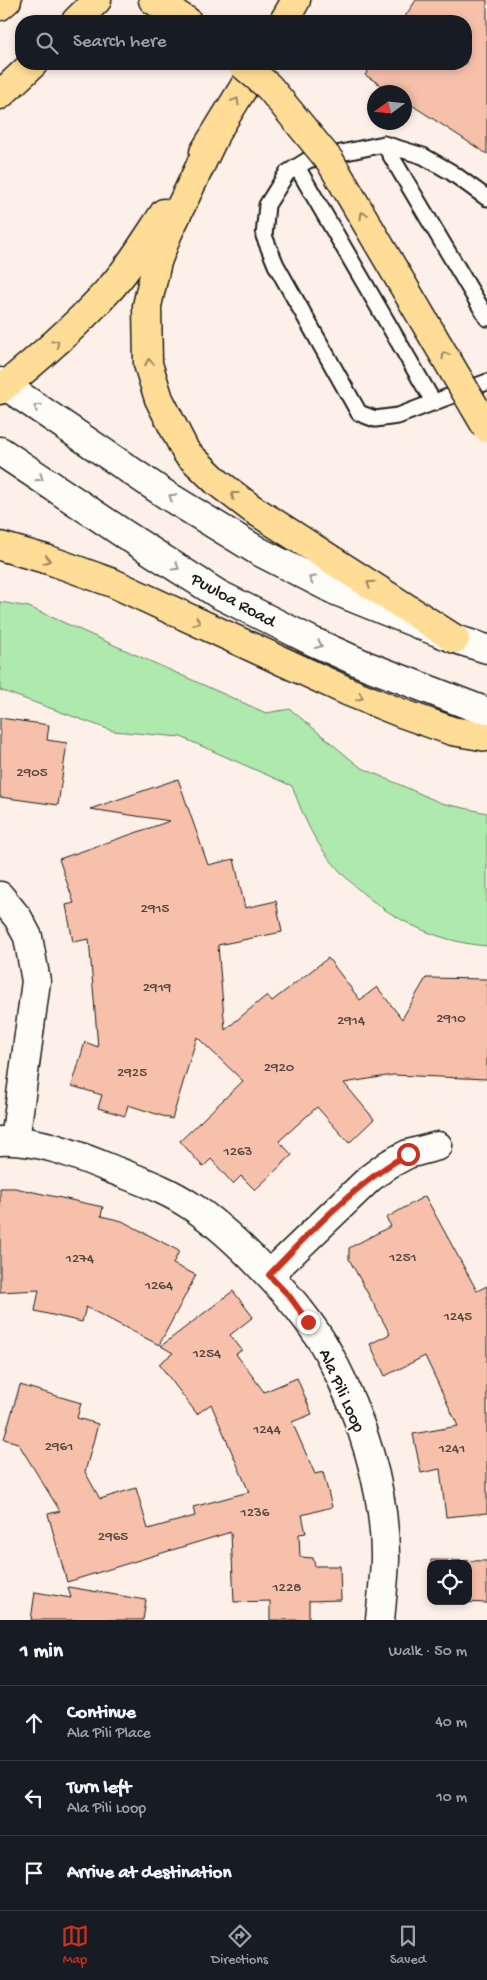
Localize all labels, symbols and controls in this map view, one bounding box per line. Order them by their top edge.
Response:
search box [15,15,472,70]
icon: search [33,29,61,57]
text: Search here [73,31,167,54]
north arrow [367,85,412,130]
one-way arrow [229,97,239,106]
one-way arrow [359,212,369,221]
one-way arrow [51,340,60,349]
one-way arrow [441,352,451,361]
one-way arrow [144,358,155,366]
one-way arrow [33,404,42,413]
one-way arrow [35,472,44,481]
one-way arrow [231,493,240,501]
one-way arrow [168,494,177,504]
one-way arrow [42,554,51,564]
one-way arrow [171,561,180,570]
street label: Puuloa Road [186,569,280,634]
one-way arrow [308,575,317,585]
one-way arrow [366,581,376,590]
one-way arrow [192,616,201,626]
one-way arrow [314,638,323,649]
one-way arrow [356,691,364,701]
house number: 2905 [16,764,48,782]
house number: 2915 [141,900,170,918]
house number: 2919 [143,979,172,997]
house number: 2910 [436,1010,466,1028]
house number: 2914 [337,1012,365,1030]
house number: 2920 [264,1059,295,1077]
house number: 2925 [117,1064,147,1082]
house number: 1263 [223,1143,253,1161]
route start [397,1143,420,1166]
house number: 1251 [388,1249,417,1267]
house number: 1274 [65,1250,94,1268]
house number: 1264 [144,1277,173,1295]
house number: 1245 [443,1308,472,1326]
route end [297,1311,320,1334]
house number: 1254 [192,1345,221,1363]
street label: Ala Pili Loop [313,1346,368,1436]
house number: 1244 [252,1421,281,1439]
house number: 2961 [45,1438,73,1456]
house number: 1241 [438,1440,465,1458]
house number: 1236 [240,1504,270,1522]
house number: 2965 [98,1528,128,1546]
map controls [427,1560,472,1605]
button: locate [427,1560,472,1605]
house number: 1228 [272,1579,301,1597]
text: 1 min [20,1640,63,1665]
text: Walk · 50 m [389,1643,467,1662]
text: Continue [67,1702,136,1725]
icon: ahead [20,1709,48,1737]
text: 40 m [435,1714,467,1733]
text: Ala Pili Place [67,1725,151,1744]
text: Turn left [67,1777,131,1800]
icon: left [20,1784,48,1812]
text: 10 m [436,1789,467,1808]
text: Ala Pili Loop [67,1800,146,1819]
icon: arrive [20,1859,48,1887]
text: Arrive at destination [67,1862,231,1885]
tab: Map [61,1922,89,1969]
tab: Directions [211,1922,268,1969]
tab: Saved [390,1922,426,1969]

